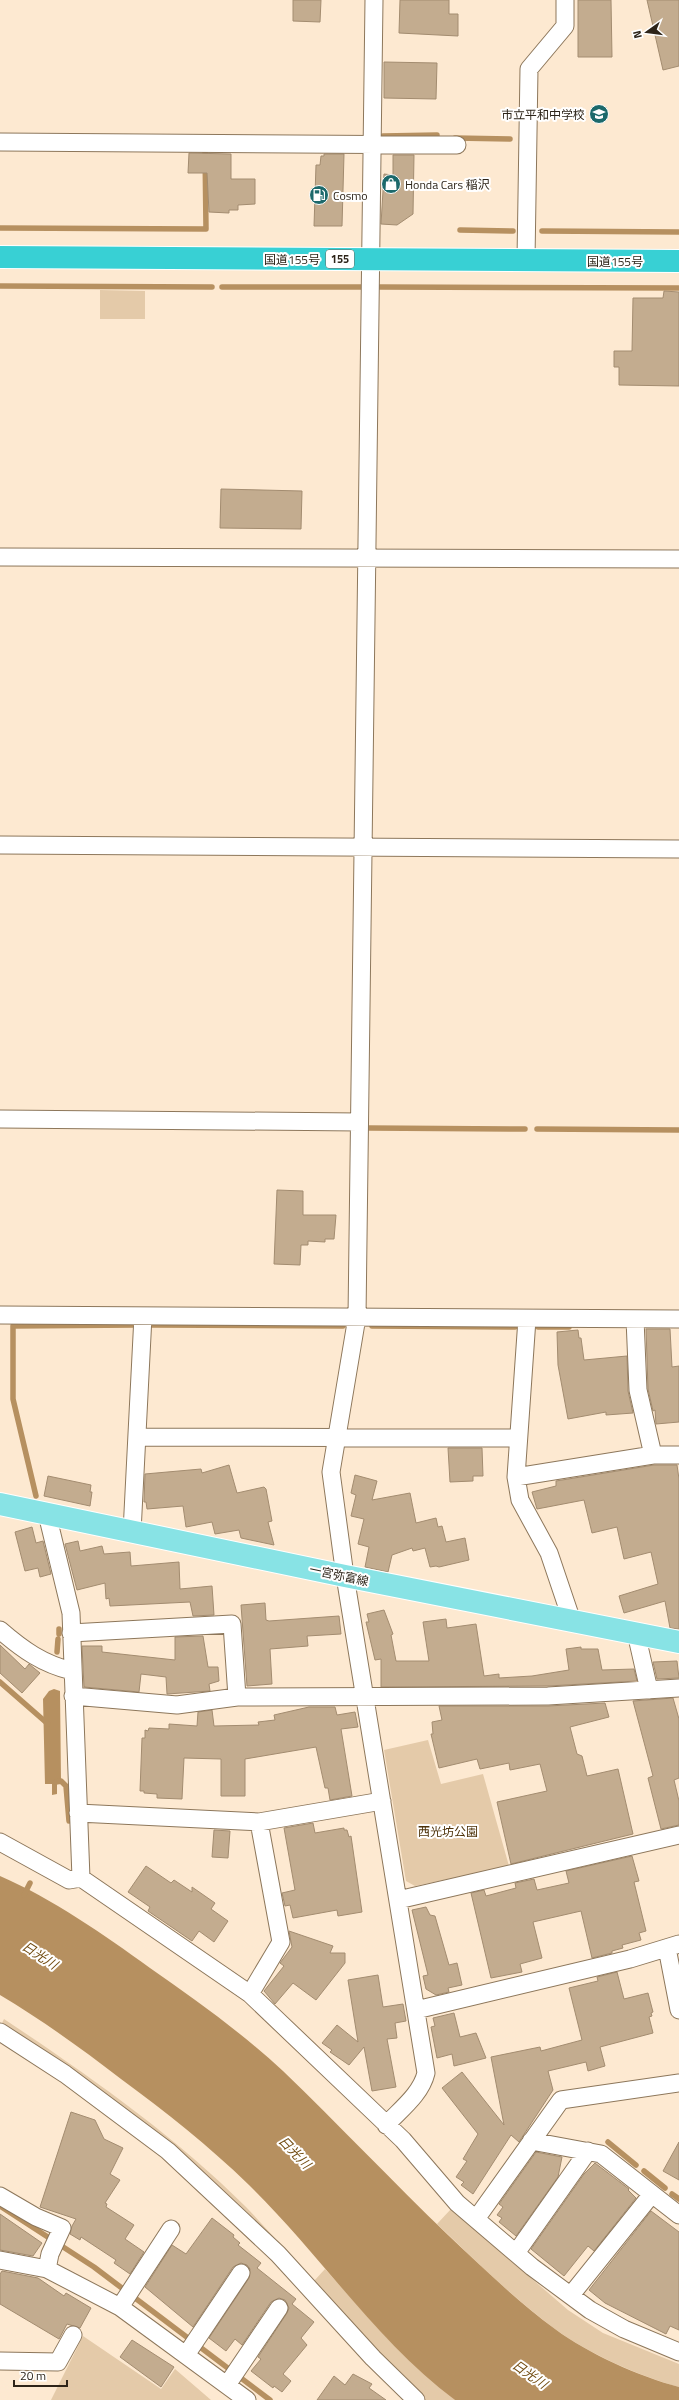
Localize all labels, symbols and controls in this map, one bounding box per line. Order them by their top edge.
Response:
north arrow [627,12,667,52]
text: N [629,29,646,40]
school or university icon: 市立平和中学校 [588,103,610,125]
place label: 市立平和中学校 [501,105,585,124]
shop icon: Honda Cars 稲沢 [380,173,402,195]
place label: Honda Cars 稲沢 [405,175,490,194]
fuel station icon: Cosmo [308,184,330,206]
place label: Cosmo [333,186,368,205]
street label: 国道155号 [264,250,320,269]
road number: 155 [326,250,354,268]
street label: 国道155号 [587,252,643,271]
street label: 一宮弥富線 [308,1559,370,1591]
park label: 西光坊公園 [418,1822,478,1841]
water label: 日光川 [18,1936,63,1975]
water label: 日光川 [274,2131,317,2174]
water label: 日光川 [508,2355,553,2395]
scale bar [14,2362,67,2388]
text: 20 m [20,2366,46,2385]

